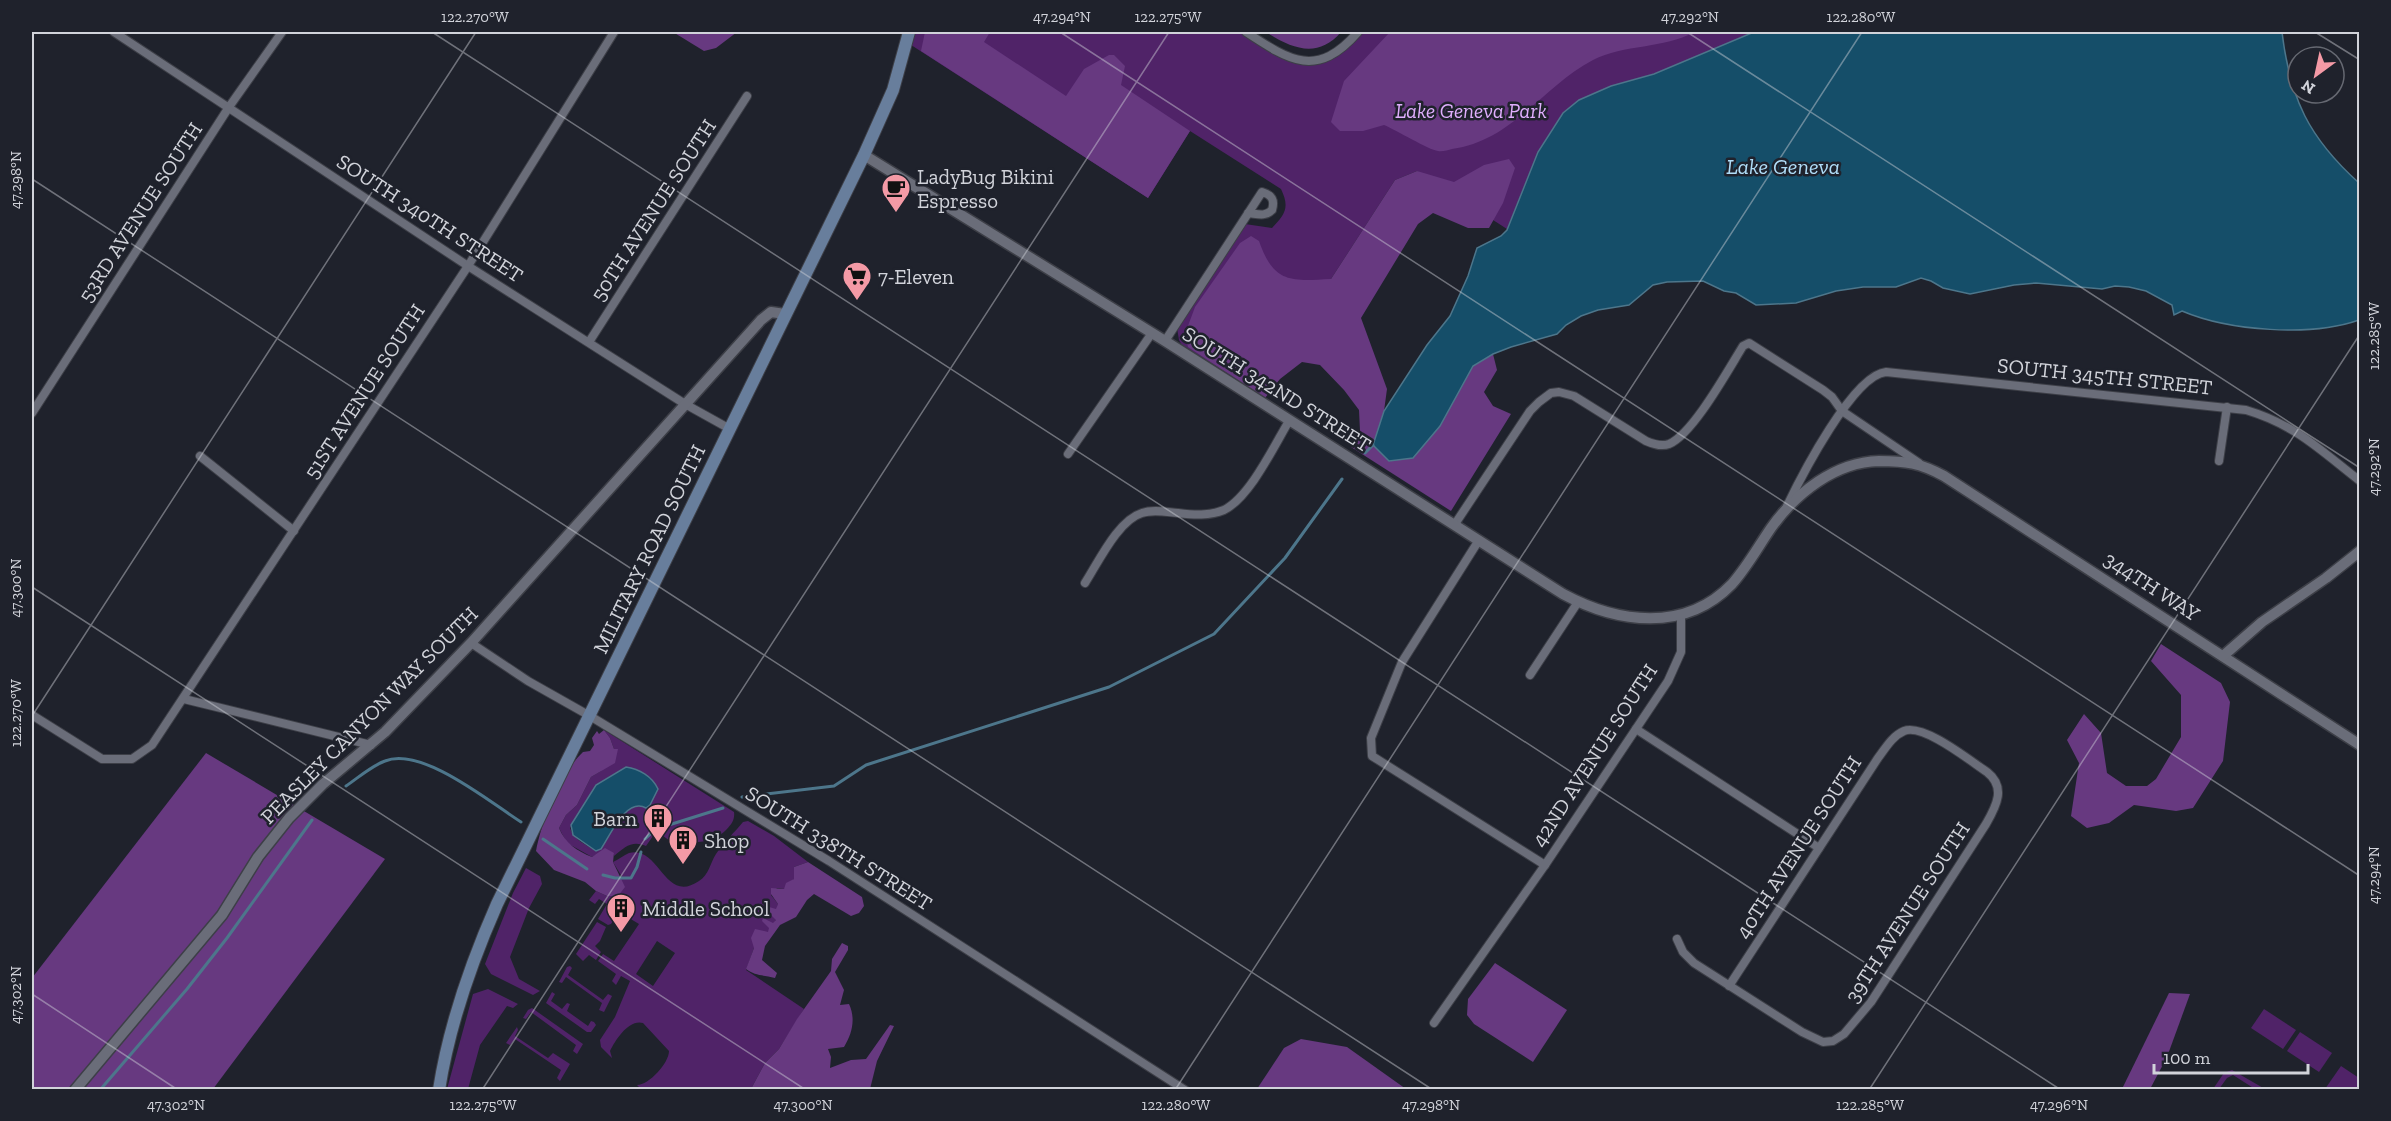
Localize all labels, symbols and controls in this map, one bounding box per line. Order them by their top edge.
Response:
text: 122.270°W [441,8,509,26]
text: 47.294°N [1033,8,1091,26]
text: 122.275°W [1135,8,1201,26]
text: 47.292°N [1661,8,1719,26]
text: 122.280°W [1827,8,1895,26]
north arrow [2286,45,2346,105]
text: N [2298,76,2318,98]
park label: Lake Geneva Park [1395,98,1547,123]
street label: 50TH AVENUE SOUTH [585,114,721,306]
street label: 53RD AVENUE SOUTH [73,118,207,306]
street label: SOUTH 340TH STREET [332,148,528,288]
text: 47.298°N [7,151,25,209]
water label: Lake Geneva [1726,153,1840,180]
place label: LadyBug Bikini Espresso [917,164,1054,213]
cafe icon: LadyBug Bikini Espresso [880,172,912,214]
supermarket icon: 7-Eleven [841,260,873,302]
place label: 7-Eleven [878,264,954,289]
street label: 51ST AVENUE SOUTH [298,299,430,483]
text: 122.285°W [2365,302,2383,370]
street label: SOUTH 342ND STREET [1178,321,1376,457]
street label: SOUTH 345TH STREET [1996,352,2214,400]
text: 47.292°N [2365,438,2383,496]
street label: MILITARY ROAD SOUTH [587,440,711,658]
street label: 344TH WAY [2100,546,2205,626]
text: 47.300°N [7,558,25,618]
street label: PEASLEY CANYON WAY SOUTH [255,601,483,829]
street label: 42ND AVENUE SOUTH [1526,659,1662,851]
text: 122.270°W [7,679,25,747]
street label: 40TH AVENUE SOUTH [1730,751,1866,943]
street label: SOUTH 338TH STREET [741,780,937,916]
building icon: Barn [642,802,674,844]
place label: Barn [593,806,637,831]
street label: 39TH AVENUE SOUTH [1839,817,1975,1007]
building icon: Shop [667,824,699,866]
place label: Shop [704,828,749,853]
text: 47.294°N [2365,846,2383,904]
building icon: Middle School [605,892,637,934]
place label: Middle School [642,896,770,921]
text: 47.302°N [7,966,25,1024]
scale bar [2154,1037,2308,1075]
text: 100 m [2163,1047,2211,1069]
text: 47.302°N [147,1096,205,1114]
text: 122.275°W [450,1096,516,1114]
text: 47.300°N [773,1096,833,1114]
text: 122.280°W [1142,1096,1210,1114]
text: 47.298°N [1402,1096,1460,1114]
text: 122.285°W [1836,1096,1904,1114]
text: 47.296°N [2030,1096,2088,1114]

